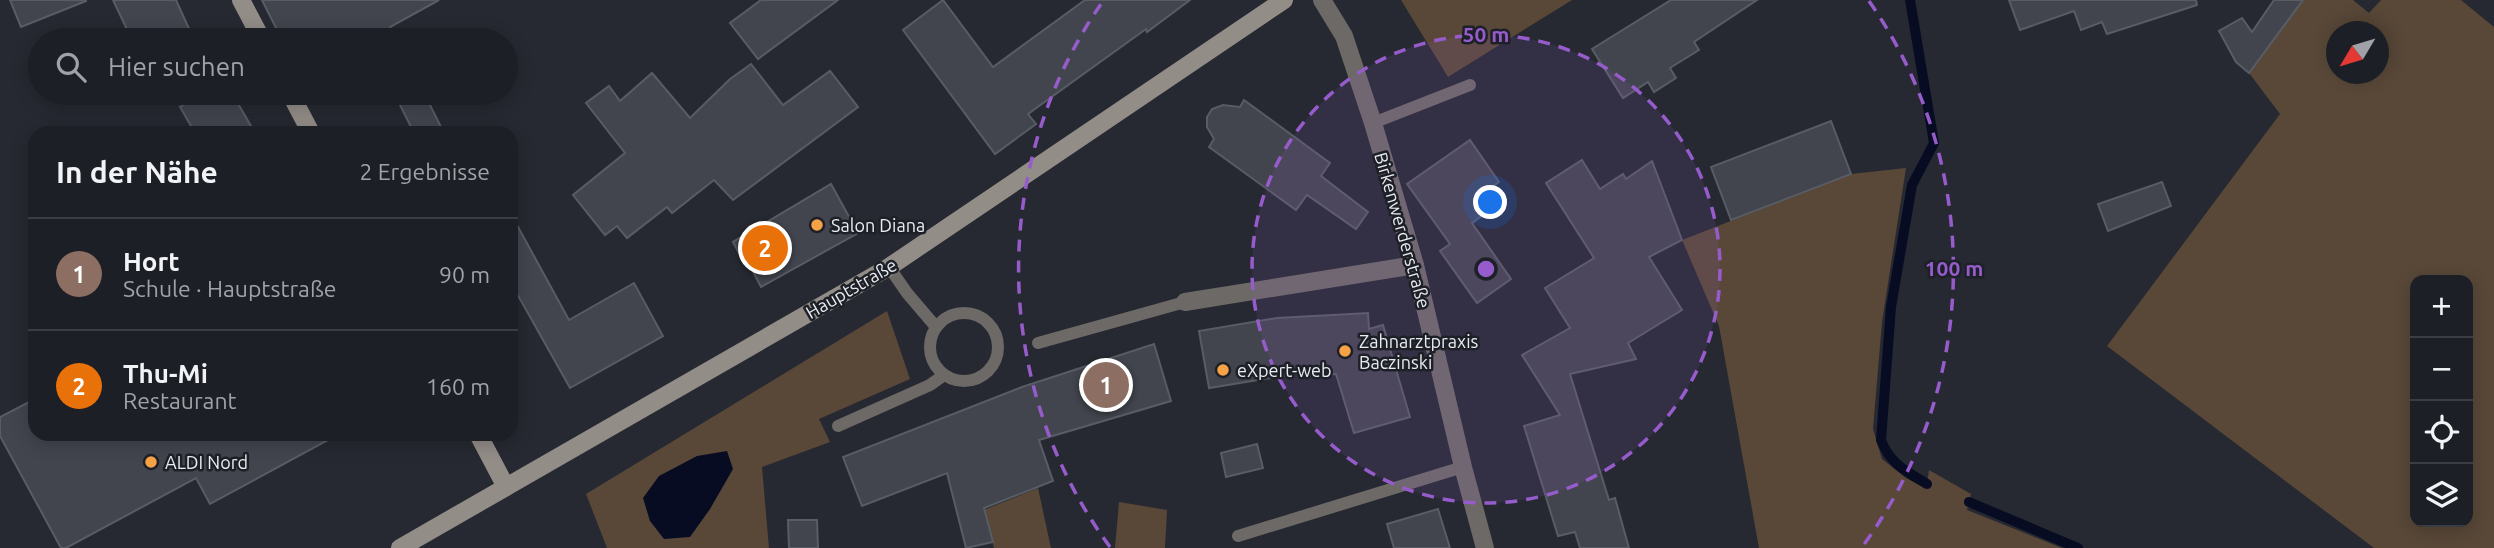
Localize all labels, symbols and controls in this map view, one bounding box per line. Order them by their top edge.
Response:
north arrow [2326,21,2389,84]
text: 50 m [1463,22,1509,46]
search box [28,28,518,105]
icon: search [52,48,90,86]
text: Hier suchen [108,52,245,81]
street label: Birkenwerderstraße [1371,150,1435,310]
text: In der Nähe [56,155,218,189]
text: 2 Ergebnisse [359,159,490,184]
your location [1473,185,1507,219]
place label: Salon Diana [831,215,925,235]
marker: Salon Diana [809,217,825,233]
pin: 2 [742,222,788,274]
text: Hort [123,247,179,276]
street label: Hauptstraße [802,254,900,322]
text: 100 m [1925,256,1983,280]
centre of rings [1474,257,1498,281]
text: 1 [73,262,85,287]
text: 90 m [439,262,490,287]
map controls [2410,275,2473,527]
button: + [2410,275,2473,338]
text: Schule · Hauptstraße [123,276,337,301]
place label: Zahnarztpraxis Baczinski [1359,331,1479,372]
button: − [2410,338,2473,401]
marker: Zahnarztpraxis Baczinski [1337,343,1353,359]
text: Thu-Mi [123,359,208,388]
pin: 1 [1083,359,1129,411]
place label: eXpert-web [1237,360,1332,380]
marker: eXpert-web [1215,362,1231,378]
text: 2 [73,374,85,399]
text: 160 m [426,374,490,399]
text: Restaurant [123,388,237,413]
button: locate [2410,401,2473,464]
place label: ALDI Nord [165,452,248,472]
marker: ALDI Nord [143,454,159,470]
button: layers [2410,464,2473,527]

